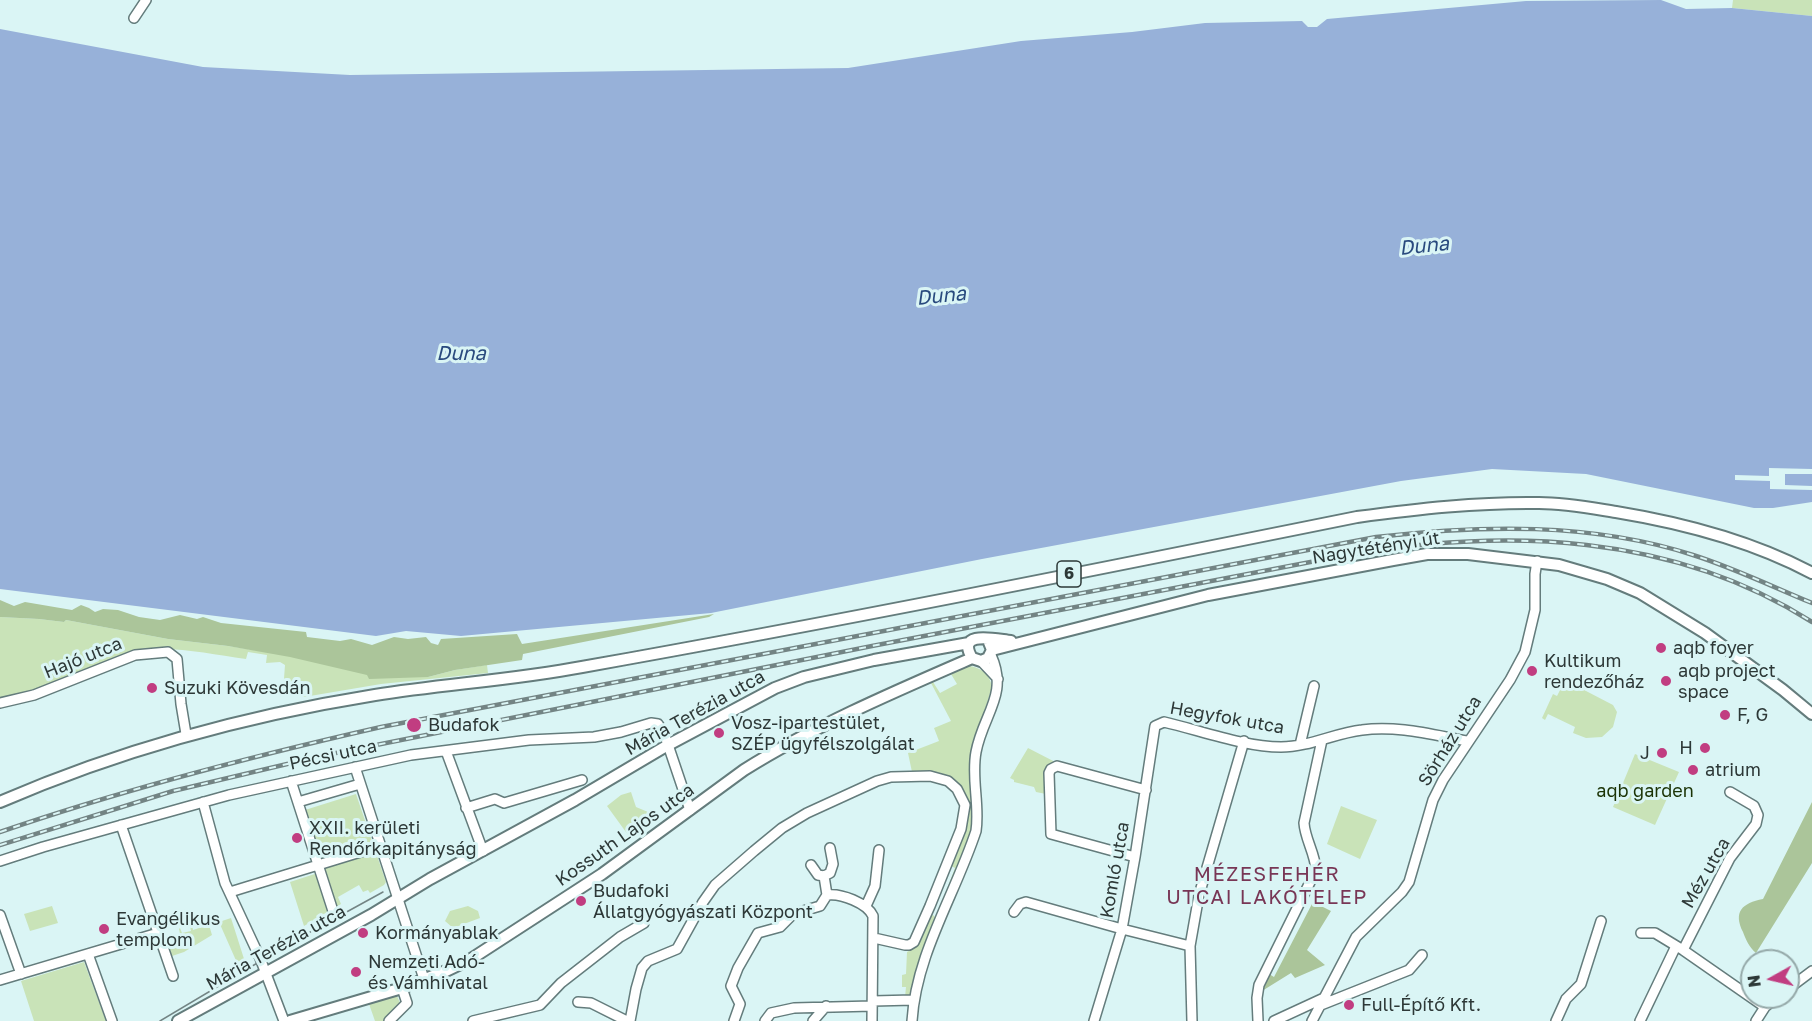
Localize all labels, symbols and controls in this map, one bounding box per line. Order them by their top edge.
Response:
water label: Duna [1398,231,1450,261]
water label: Duna [915,281,967,311]
water label: Duna [436,342,486,366]
street label: Nagytétényi út [1311,527,1441,569]
road number: 6 [1057,561,1081,587]
street label: Hajó utca [41,633,125,683]
place label: aqb foyer [1673,637,1754,659]
marker: aqb foyer [1654,641,1668,655]
place label: Kultikum rendezőház [1544,650,1644,692]
place label: aqb project space [1678,660,1776,702]
marker: Kultikum rendezőház [1525,664,1539,678]
street label: Mária Terézia utca [621,666,769,760]
marker: aqb project space [1659,674,1673,688]
place label: Suzuki Kövesdán [164,677,310,699]
marker: Suzuki Kövesdán [145,681,159,695]
street label: Sörház utca [1414,692,1486,790]
street label: Hegyfok utca [1168,697,1286,739]
place label: F, G [1737,704,1768,726]
marker: F, G [1718,708,1732,722]
place label: Vosz-ipartestület, SZÉP ügyfélszolgálat [731,712,915,754]
place label: Budafok [428,714,500,736]
marker: Budafok [405,716,423,734]
marker: Vosz-ipartestület, SZÉP ügyfélszolgálat [712,726,726,740]
street label: Pécsi utca [287,735,379,775]
place label: H [1679,737,1693,759]
marker: H [1698,741,1712,755]
place label: J [1640,742,1650,764]
marker: J [1655,746,1669,760]
place label: atrium [1705,759,1761,781]
marker: atrium [1686,763,1700,777]
street label: Kossuth Lajos utca [552,779,698,891]
park label: aqb garden [1596,780,1694,802]
place label: XXII. kerületi Rendőrkapitányság [309,817,476,860]
street label: Komló utca [1096,820,1134,920]
marker: XXII. kerületi Rendőrkapitányság [290,831,304,845]
street label: Méz utca [1677,834,1735,912]
district label: MÉZESFEHÉR UTCAI LAKÓTELEP [1166,863,1368,910]
place label: Budafoki Állatgyógyászati Központ [593,880,813,922]
marker: Budafoki Állatgyógyászati Központ [574,894,588,908]
street label: Mária Terézia utca [202,901,350,995]
place label: Evangélikus templom [116,908,220,950]
marker: Evangélikus templom [97,922,111,936]
place label: Kormányablak [375,922,499,944]
marker: Kormányablak [356,926,370,940]
north arrow [1740,949,1800,1009]
place label: Nemzeti Adó- és Vámhivatal [368,951,488,994]
marker: Nemzeti Adó- és Vámhivatal [349,965,363,979]
text: N [1743,974,1765,989]
place label: Full-Építő Kft. [1361,994,1481,1016]
marker: Full-Építő Kft. [1342,998,1356,1012]

